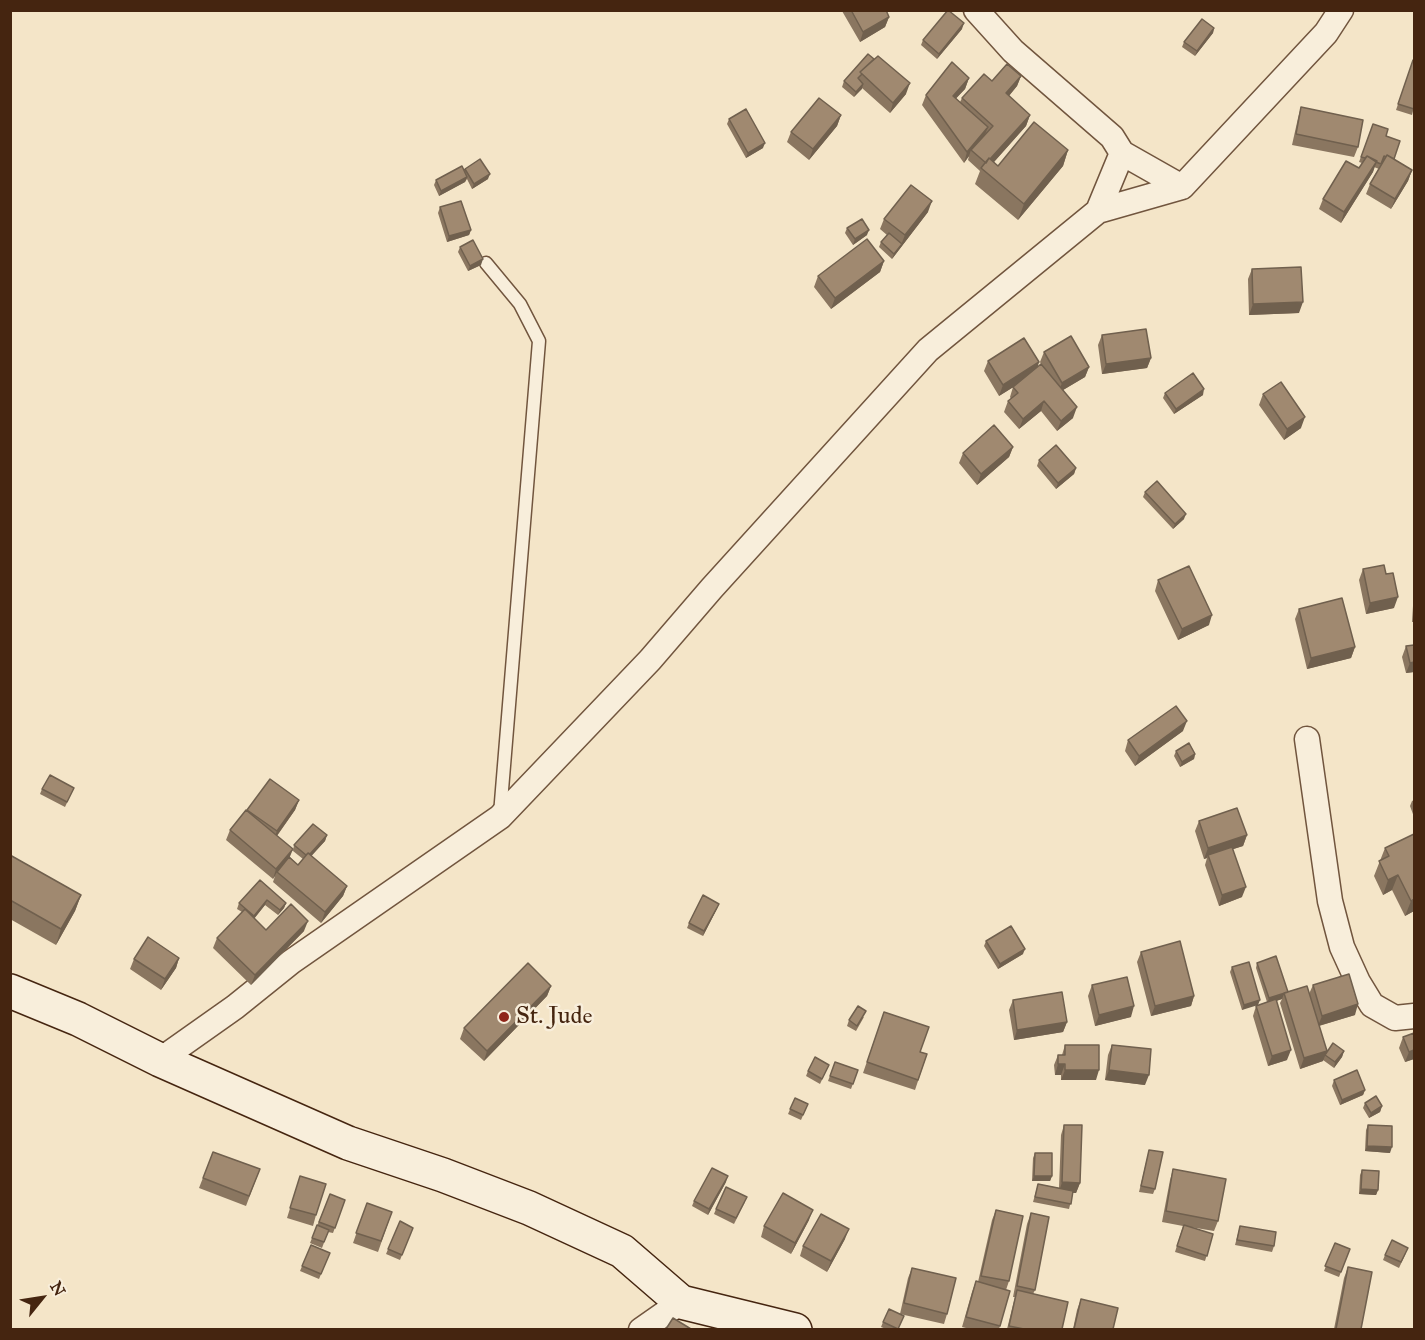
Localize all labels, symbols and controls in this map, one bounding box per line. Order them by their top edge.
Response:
place label: St. Jude [516,1003,592,1031]
marker: St. Jude [497,1010,511,1024]
north arrow [12,1268,72,1328]
text: N [46,1278,70,1299]

